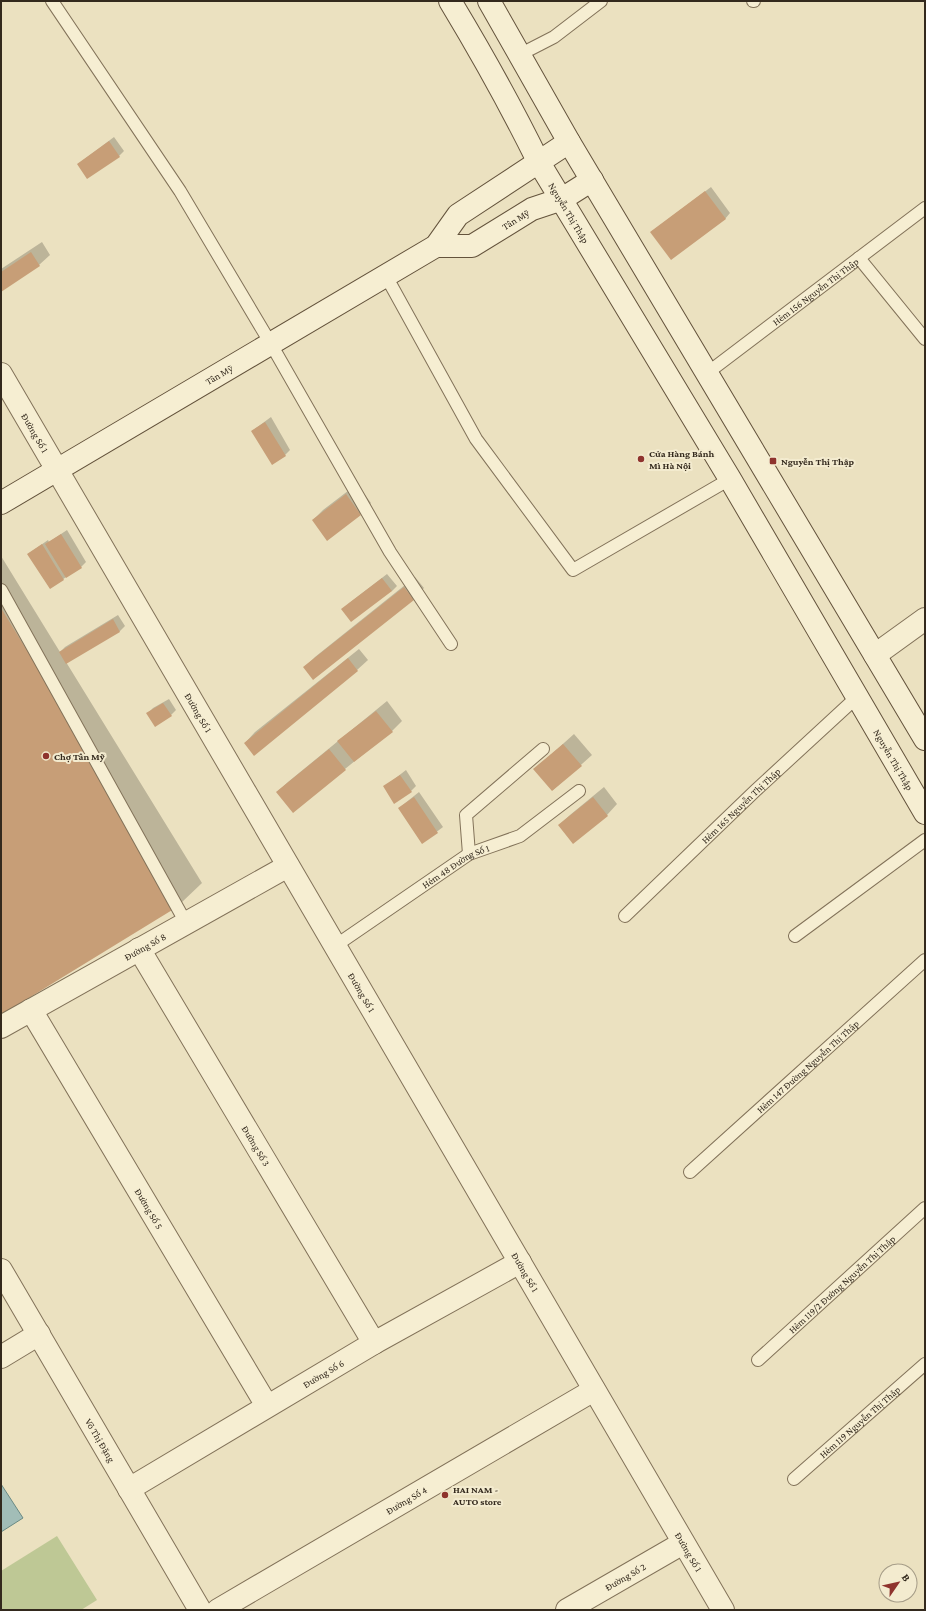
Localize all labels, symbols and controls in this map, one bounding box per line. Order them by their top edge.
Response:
street label: Nguyễn Thị Thập [546,181,591,245]
street label: Tân Mỹ [500,207,532,232]
street label: Hẻm 156 Nguyễn Thị Thập [770,256,861,328]
street label: Tân Mỹ [203,362,235,387]
street label: Đường Số 1 [19,411,51,455]
place label: Cửa Hàng Bánh Mì Hà Nội [649,448,714,471]
marker: Cửa Hàng Bánh Mì Hà Nội [636,454,646,464]
marker: Nguyễn Thị Thập [768,456,778,466]
place label: Nguyễn Thị Thập [781,456,855,467]
street label: Đường Số 1 [182,691,214,734]
street label: Nguyễn Thị Thập [871,727,915,792]
marker: Chợ Tân Mỹ [41,751,51,761]
place label: Chợ Tân Mỹ [54,751,105,762]
street label: Hẻm 165 Nguyễn Thị Thập [699,766,783,846]
street label: Hẻm 48 Đường Số 1 [420,842,491,891]
street label: Đường Số 8 [122,931,168,963]
street label: Đường Số 1 [346,971,378,1014]
street label: Hẻm 147 Đường Nguyễn Thị Thập [754,1018,861,1115]
street label: Đường Số 3 [240,1124,272,1168]
street label: Đường Số 5 [133,1186,165,1231]
street label: Hẻm 119/2 Đường Nguyễn Thị Thập [786,1233,897,1336]
street label: Đường Số 1 [509,1251,541,1294]
street label: Đường Số 6 [301,1357,346,1390]
street label: Hẻm 119 Nguyễn Thị Thập [817,1384,902,1460]
street label: Võ Thị Đặng [83,1416,117,1464]
street label: Đường Số 4 [384,1484,429,1517]
place label: HAI NAM - AUTO store [452,1484,502,1507]
marker: HAI NAM - AUTO store [440,1490,450,1500]
street label: Đường Số 1 [673,1530,704,1574]
street label: Đường Số 2 [603,1561,648,1593]
north arrow [878,1563,918,1603]
text: B [900,1571,913,1584]

